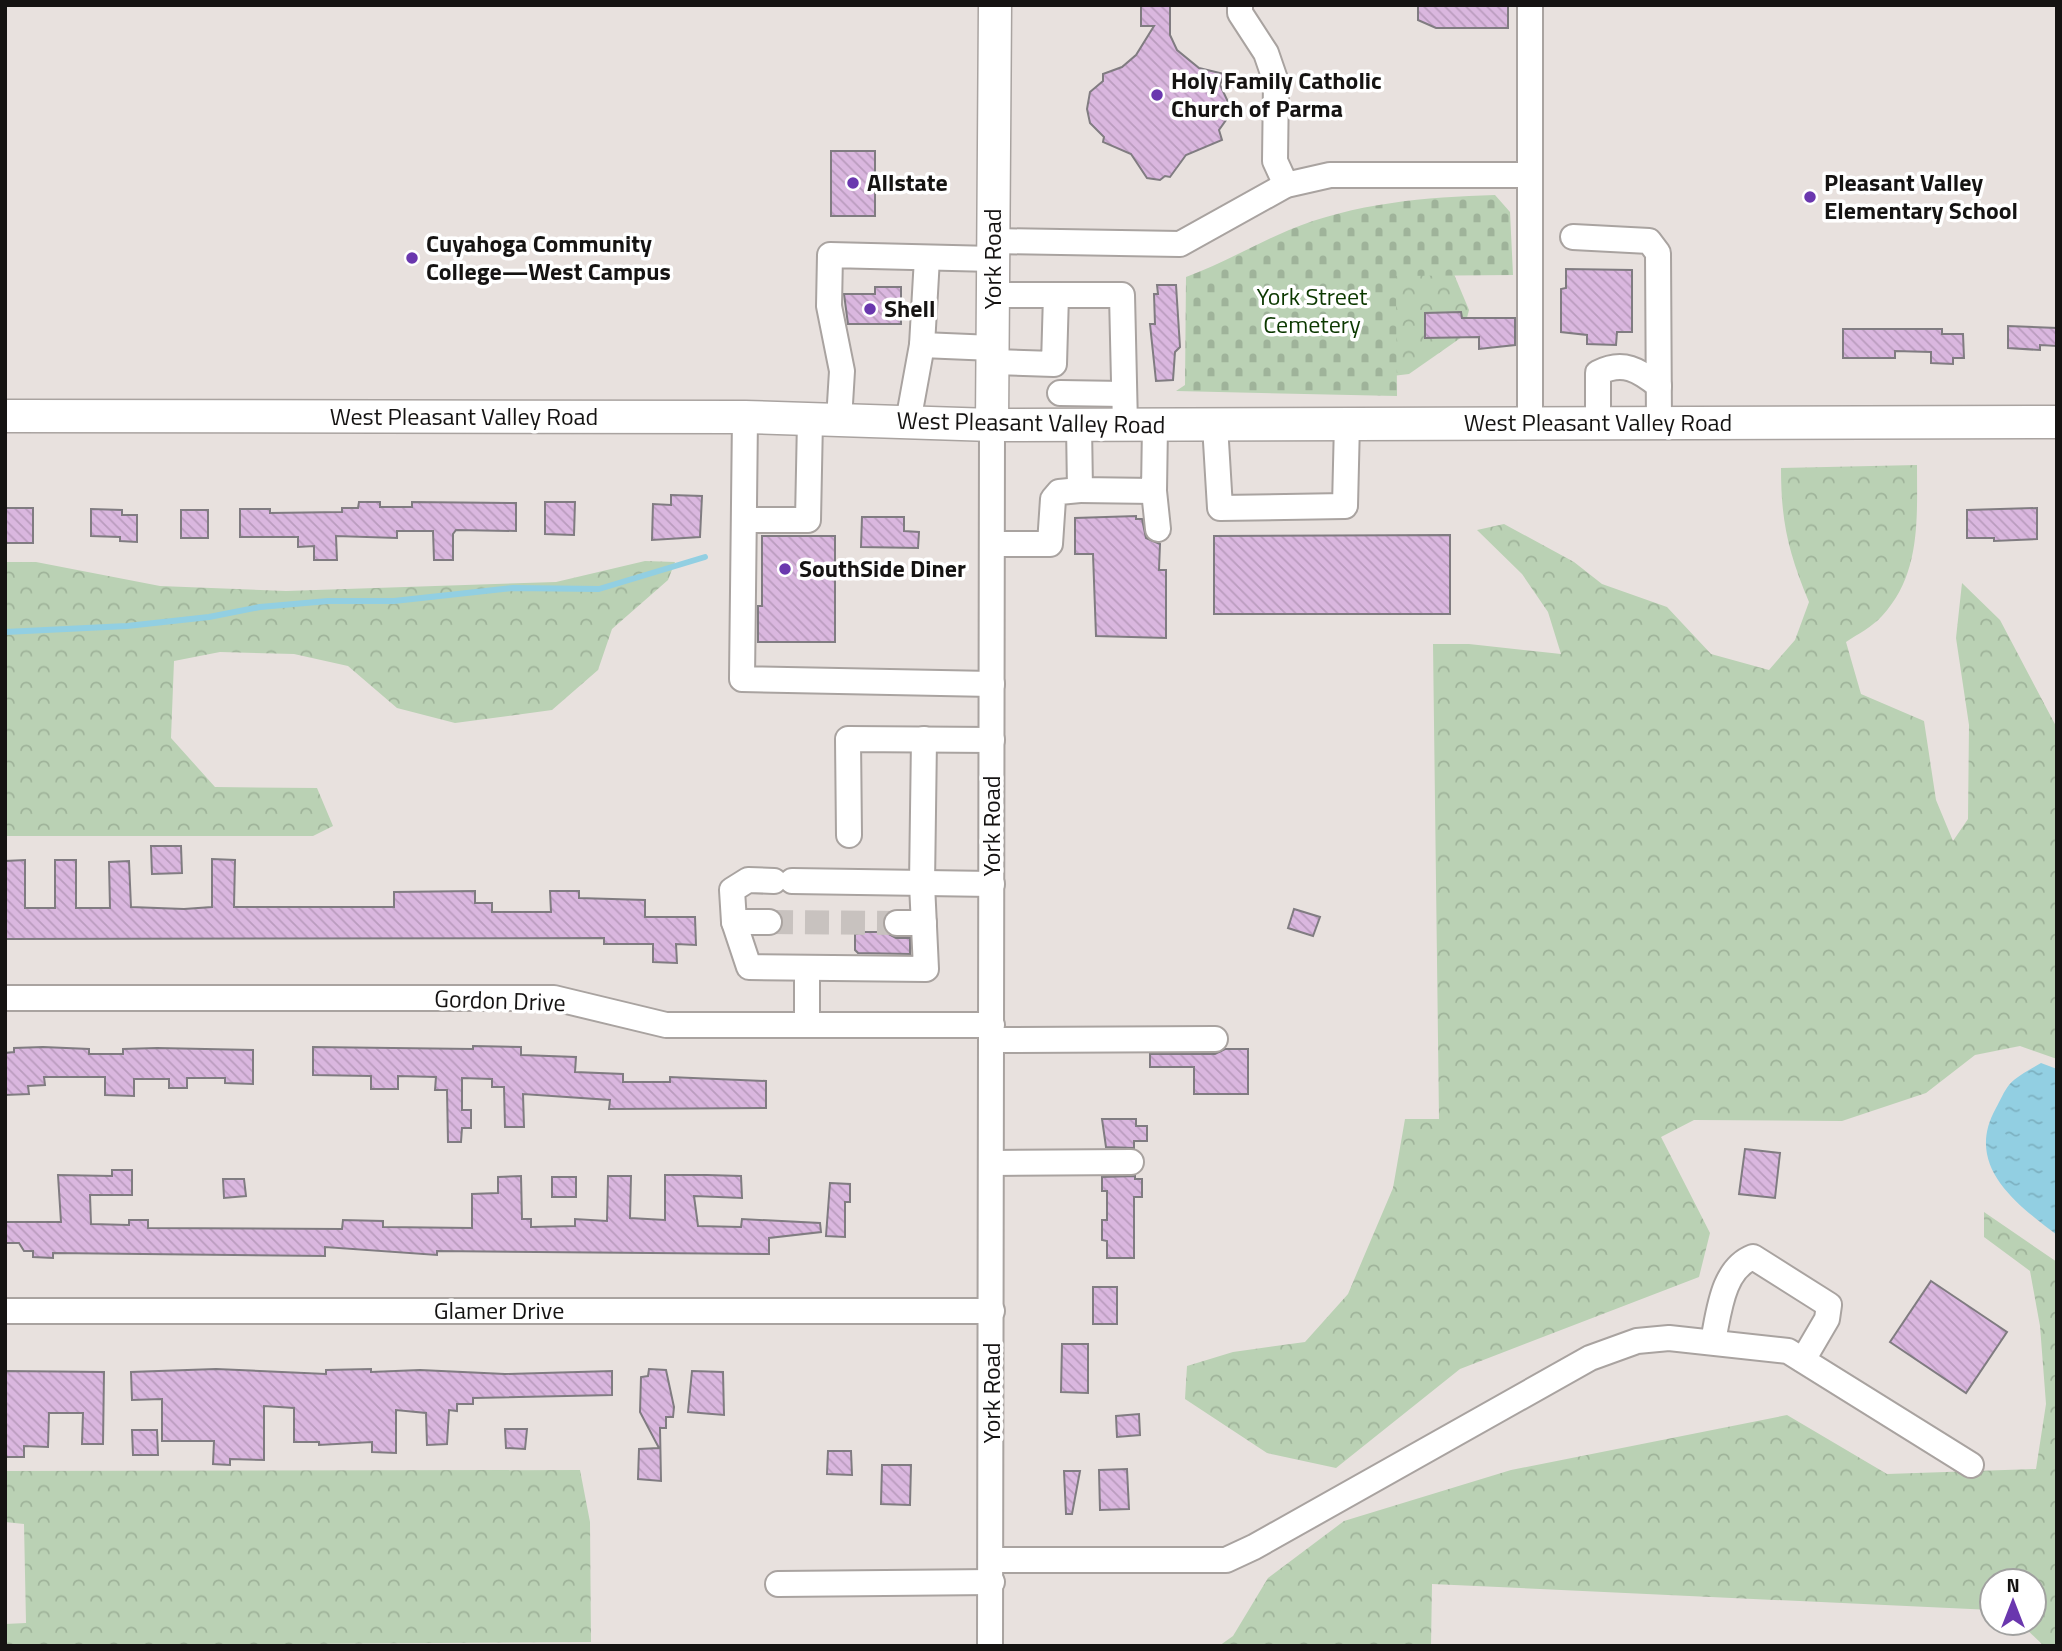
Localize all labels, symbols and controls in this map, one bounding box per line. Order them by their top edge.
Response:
place label: Holy Family Catholic Church of Parma [1171,62,1382,126]
marker: Holy Family Catholic Church of Parma [1149,87,1165,103]
place label: Allstate [867,164,948,200]
place label: Pleasant Valley Elementary School [1824,164,2018,228]
marker: Allstate [845,175,861,191]
marker: Pleasant Valley Elementary School [1802,189,1818,205]
street label: York Road [974,209,1010,309]
place label: Cuyahoga Community College—West Campus [426,225,671,289]
marker: Cuyahoga Community College—West Campus [404,250,420,266]
park label: York Street Cemetery [1257,278,1368,342]
place label: Shell [884,290,936,326]
marker: Shell [862,301,878,317]
street label: West Pleasant Valley Road [330,398,598,434]
street label: West Pleasant Valley Road [896,402,1166,442]
street label: West Pleasant Valley Road [1464,404,1732,440]
place label: SouthSide Diner [799,550,966,586]
marker: SouthSide Diner [777,561,793,577]
street label: York Road [973,776,1009,876]
street label: Gordon Drive [434,980,566,1020]
street label: Glamer Drive [434,1292,564,1328]
street label: York Road [973,1343,1009,1443]
north arrow [1978,1567,2048,1637]
text: N [2006,1570,2020,1599]

